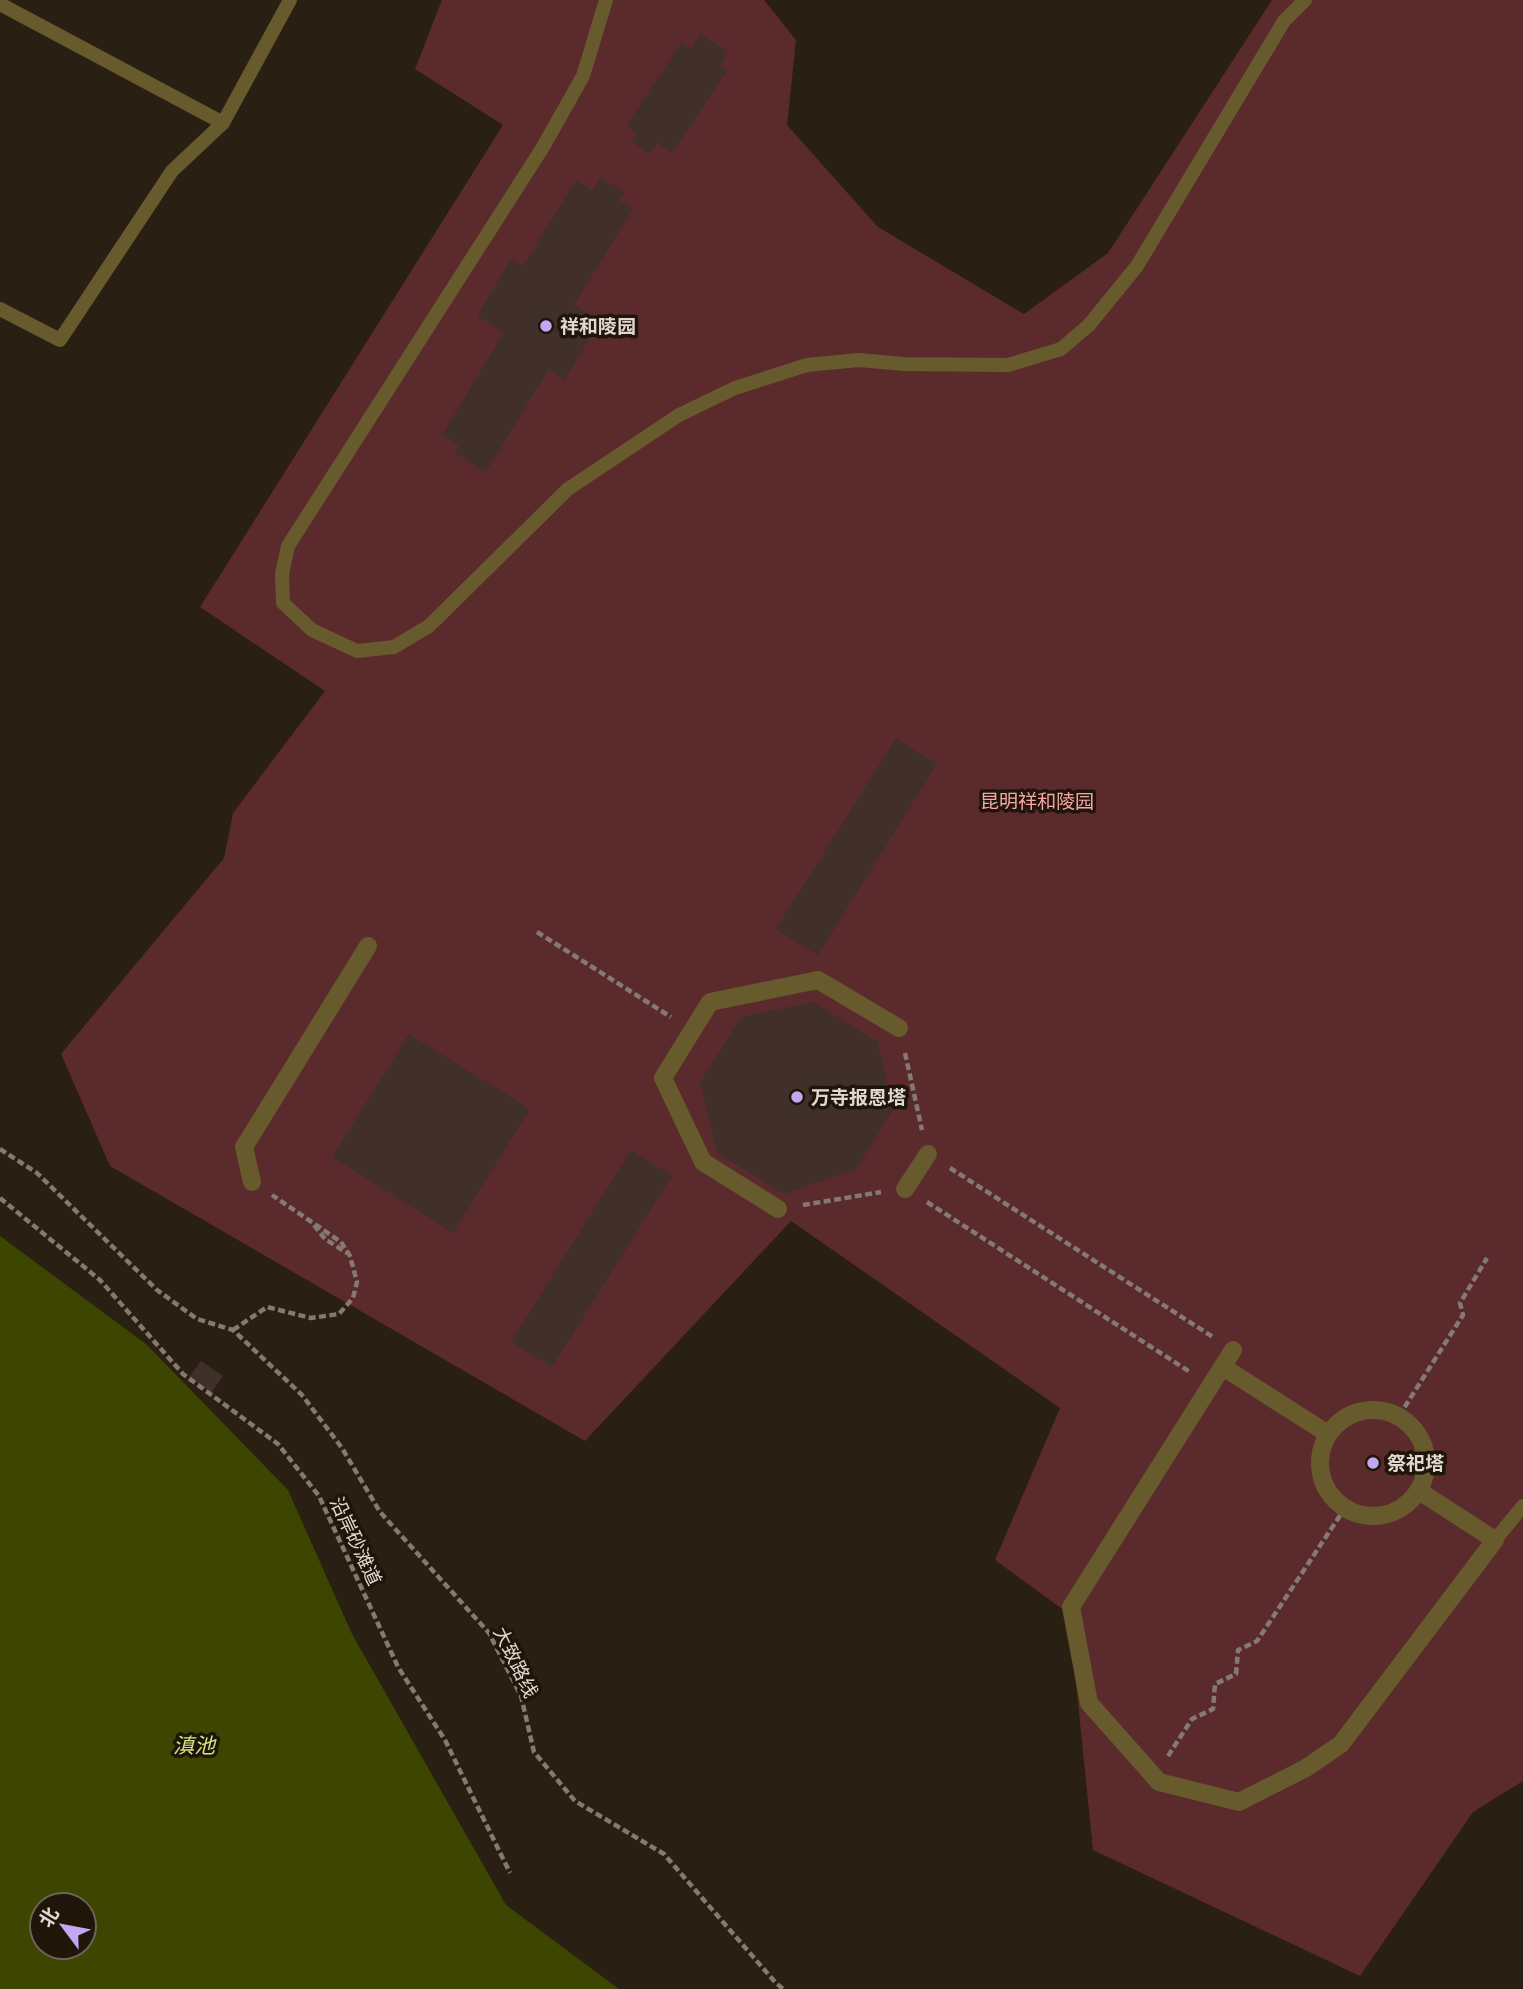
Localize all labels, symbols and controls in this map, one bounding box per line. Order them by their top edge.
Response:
place label: 祥和陵园 [560,313,636,339]
marker: 祥和陵园 [538,318,554,334]
park label: 昆明祥和陵园 [980,788,1094,814]
place label: 万寺报恩塔 [811,1084,906,1110]
marker: 万寺报恩塔 [789,1089,805,1105]
place label: 祭祀塔 [1387,1450,1444,1476]
marker: 祭祀塔 [1365,1455,1381,1471]
street label: 沿岸砂滩道 [324,1492,388,1590]
street label: 大致路线 [488,1622,544,1702]
water label: 滇池 [173,1731,217,1759]
north arrow [28,1891,98,1961]
text: 北 [33,1902,65,1932]

